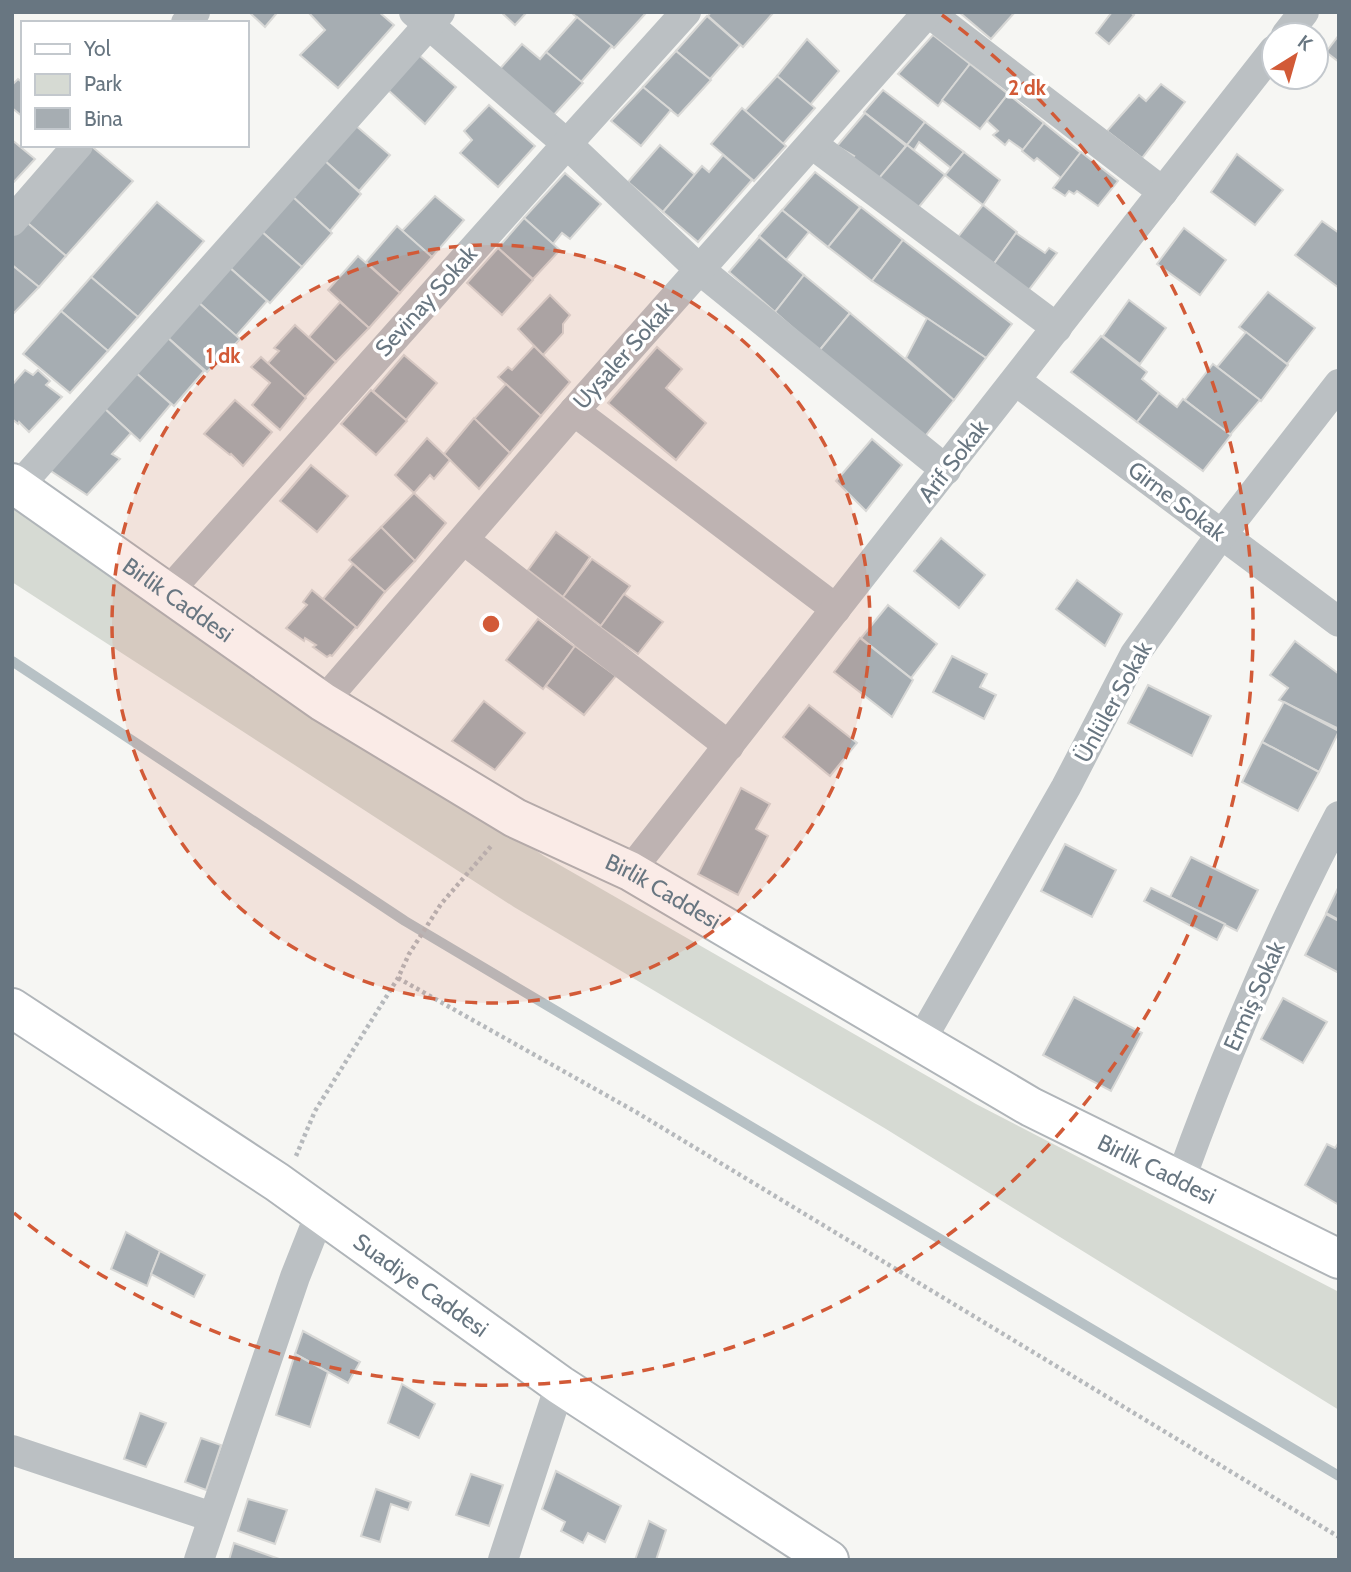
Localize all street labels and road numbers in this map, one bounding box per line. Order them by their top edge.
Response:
street label: Sevinay Sokak [369,239,483,362]
street label: Uysaler Sokak [567,295,679,415]
street label: Arif Sokak [912,414,994,508]
street label: Girne Sokak [1123,455,1232,547]
street label: Birlik Caddesi [117,551,239,648]
street label: Ünlüler Sokak [1068,636,1158,767]
street label: Birlik Caddesi [601,848,726,935]
street label: Ermiş Sokak [1217,936,1291,1055]
street label: Birlik Caddesi [1093,1128,1221,1210]
street label: Suadiye Caddesi [348,1227,494,1343]

